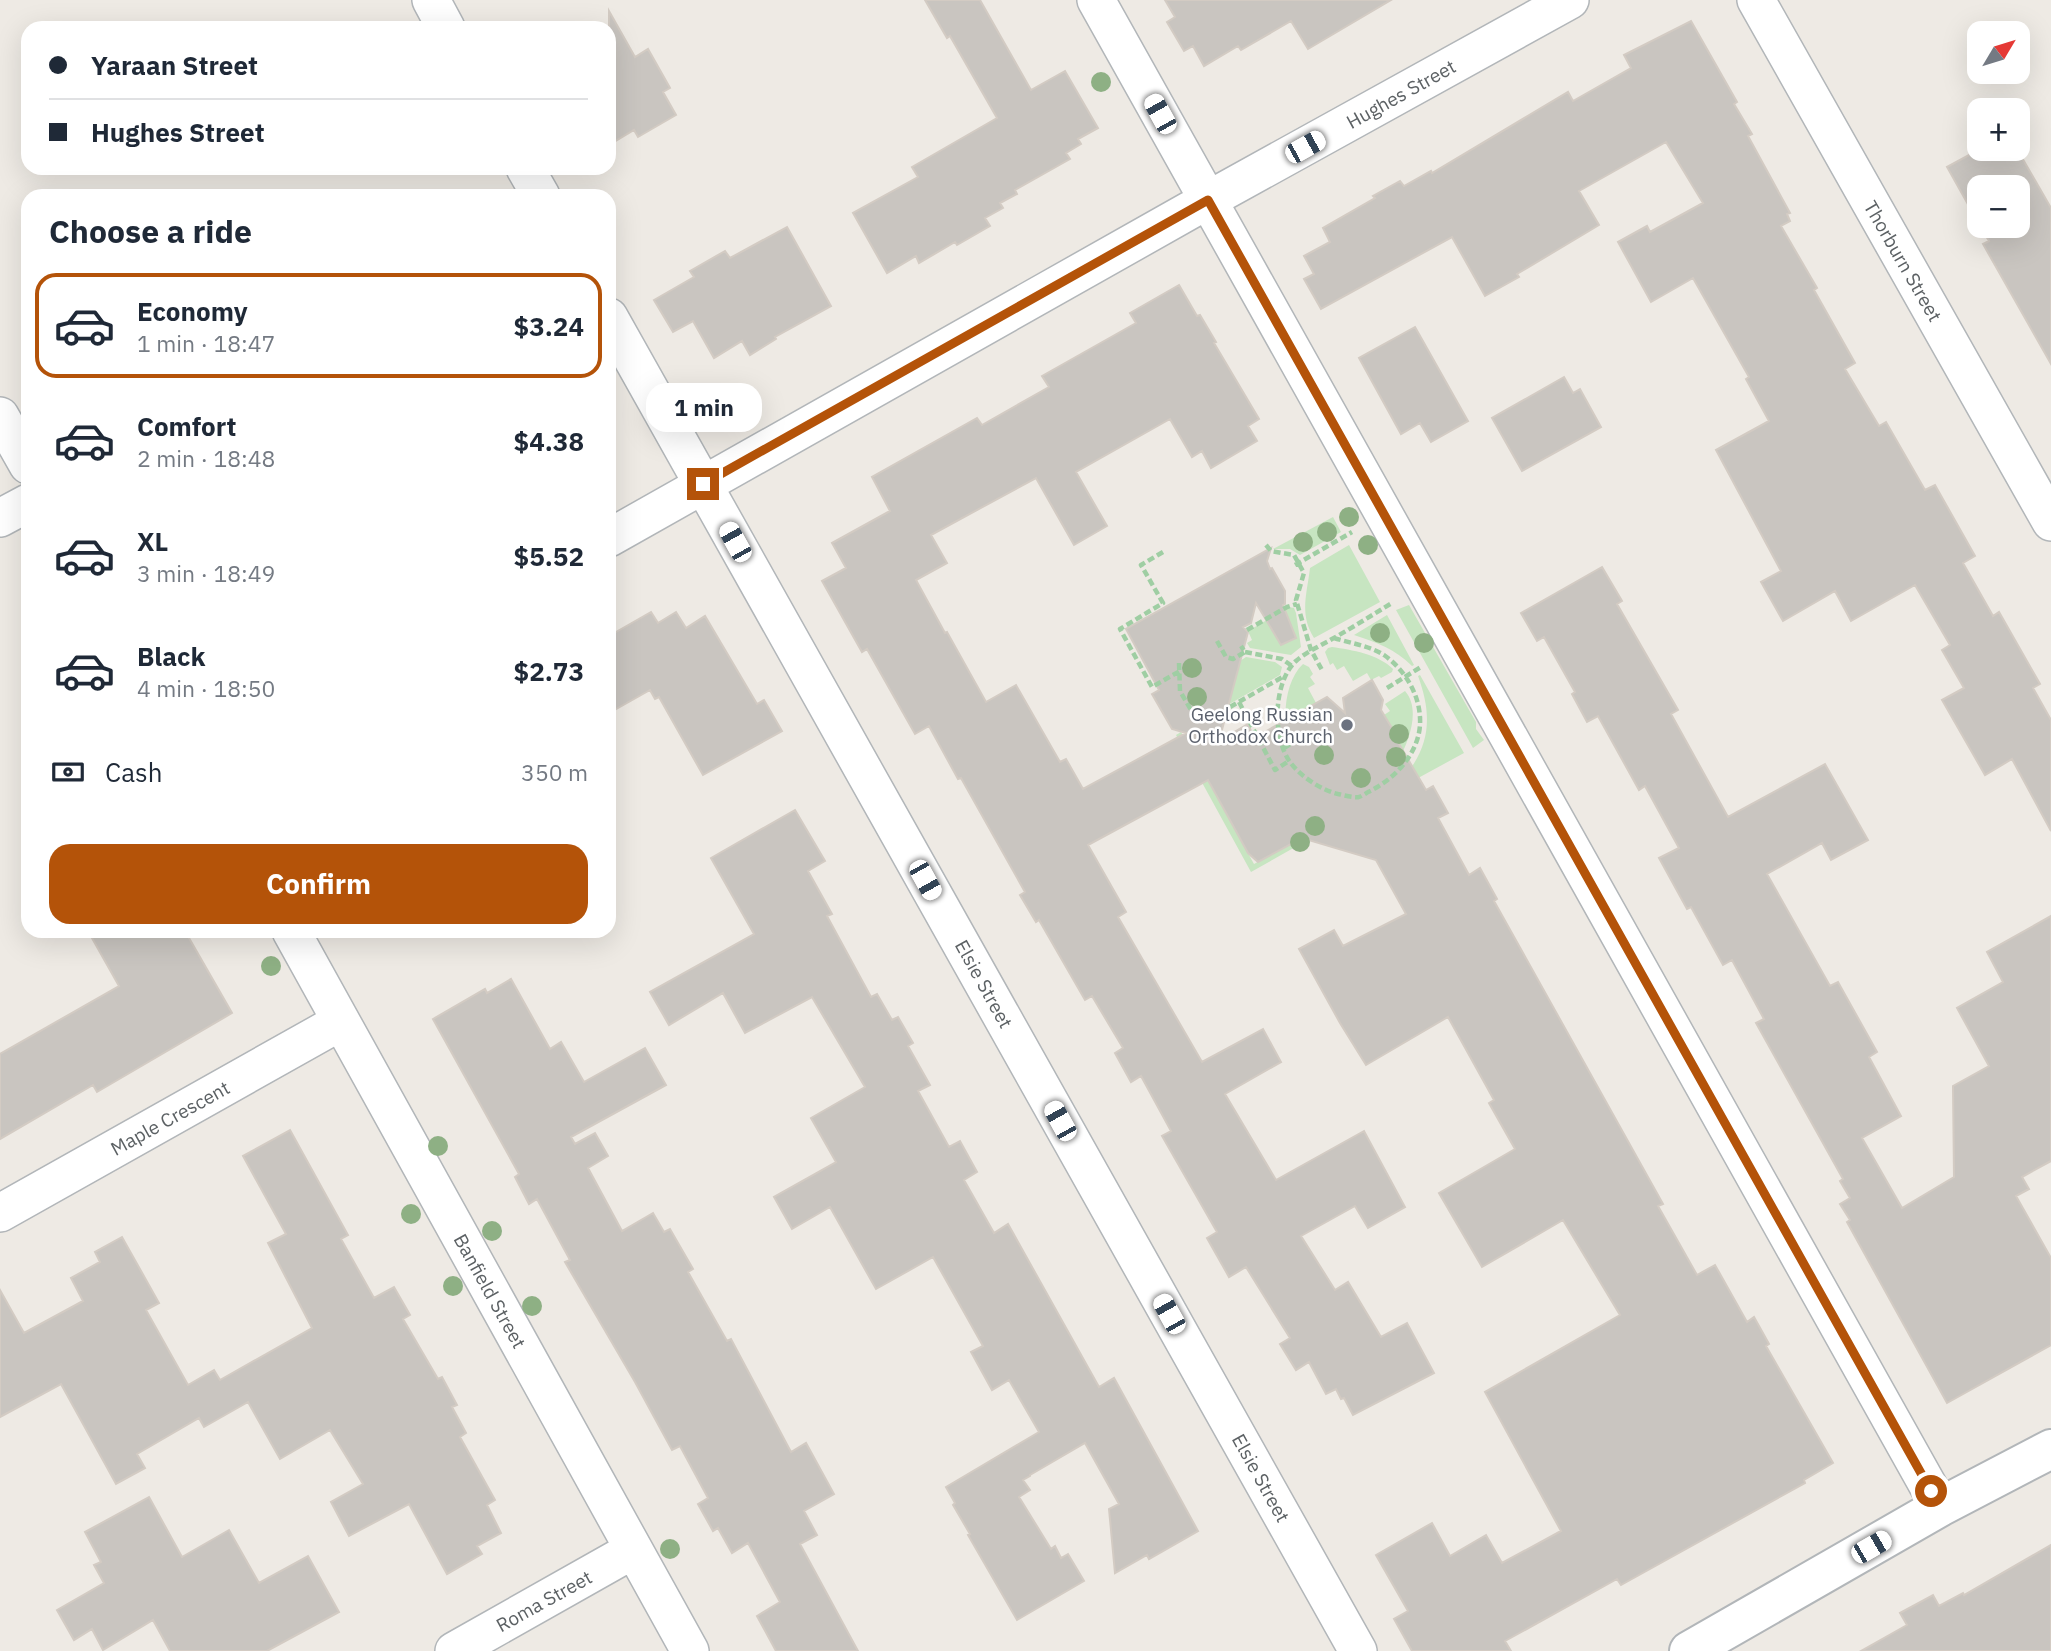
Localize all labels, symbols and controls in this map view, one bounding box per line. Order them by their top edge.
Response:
north arrow [1967,21,2030,84]
map controls [1967,21,2030,238]
text: Yaraan Street [91,48,258,82]
street label: Hughes Street [1342,54,1460,134]
car [1141,91,1180,137]
button: + [1967,98,2030,161]
text: Hughes Street [91,115,265,149]
car [1282,128,1329,166]
button: − [1967,175,2030,238]
street label: Thorburn Street [1859,196,1947,326]
text: Choose a ride [49,210,252,252]
icon: car [53,294,116,357]
text: Economy [137,294,248,328]
text: $3.24 [514,309,584,343]
text: 1 min · 18:47 [137,328,275,358]
callout: 1 min [645,382,761,432]
text: 1 min [674,392,734,422]
icon: car [53,409,116,472]
text: Comfort [137,409,236,443]
text: $4.38 [514,424,584,458]
text: 2 min · 18:48 [137,443,275,473]
route end [687,468,719,500]
car [716,519,755,565]
icon: car [53,524,116,587]
text: XL [137,524,168,558]
text: $5.52 [514,539,584,573]
text: 3 min · 18:49 [137,558,275,588]
icon: car [53,639,116,702]
text: Black [137,639,205,673]
text: $2.73 [514,654,584,688]
text: 4 min · 18:50 [137,673,275,703]
place label: Geelong Russian Orthodox Church [1188,702,1333,748]
marker: Geelong Russian Orthodox Church [1339,717,1355,733]
icon: cash [49,753,87,791]
text: Cash [105,755,162,789]
text: 350 m [521,757,588,787]
button: Confirm [49,844,588,924]
car [906,857,945,903]
street label: Elsie Street [950,936,1018,1032]
street label: Maple Crescent [106,1075,234,1161]
car [1041,1098,1080,1144]
street label: Banfield Street [449,1229,531,1353]
car [1150,1291,1189,1337]
street label: Elsie Street [1227,1430,1295,1526]
route start [1915,1475,1947,1507]
car [1848,1527,1895,1567]
street label: Roma Street [492,1565,596,1637]

